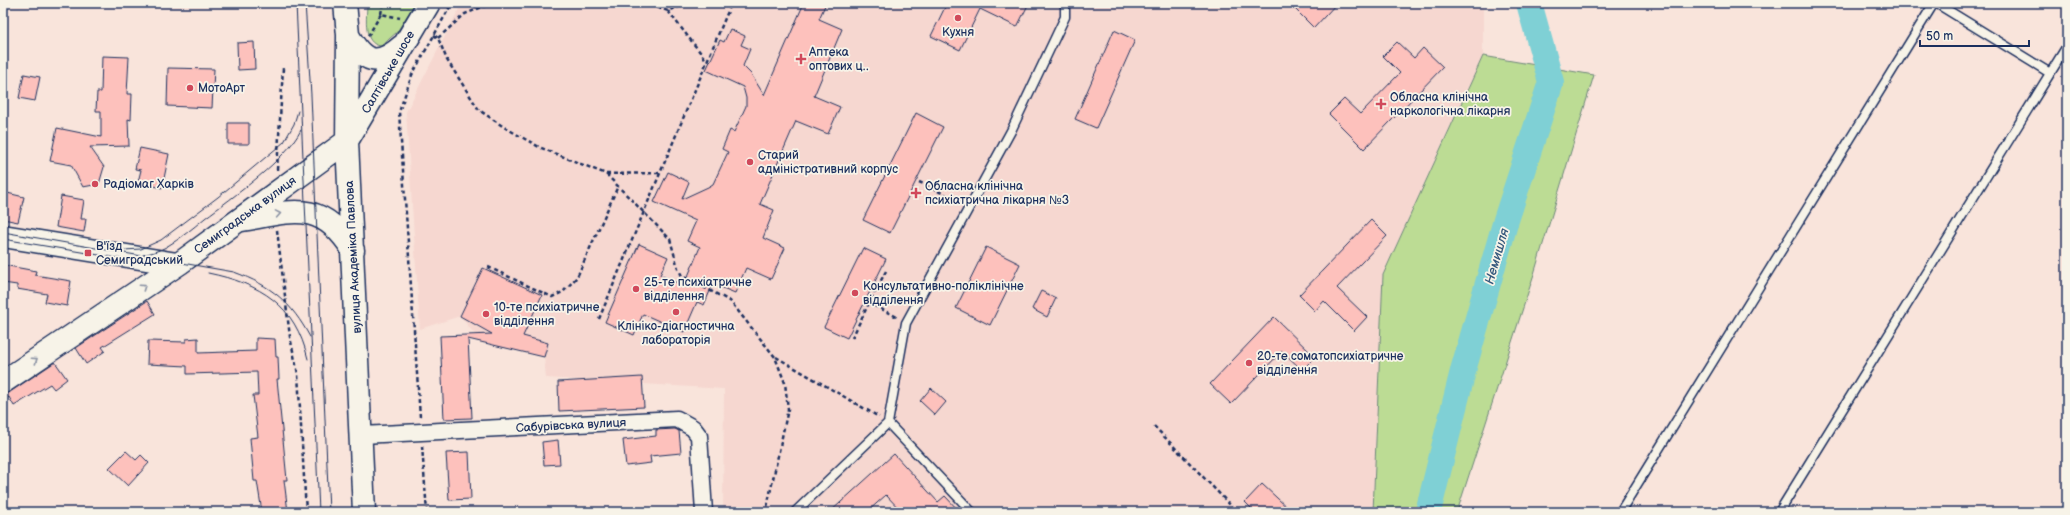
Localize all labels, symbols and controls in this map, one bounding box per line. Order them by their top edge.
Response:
marker: Кухня [953,13,963,23]
scale bar [1920,22,2029,48]
place label: Кухня [942,25,974,40]
street label: Салтівське шосе [359,28,418,116]
text: 50 m [1926,29,1953,44]
place label: Аптека оптових ц‥ [808,45,869,74]
marker: Аптека оптових ц‥ [796,54,806,64]
place label: МотоАрт [198,81,245,96]
marker: МотоАрт [185,83,195,93]
place label: Обласна клінічна наркологічна лікарня [1390,90,1511,119]
marker: Обласна клінічна наркологічна лікарня [1375,98,1387,110]
place label: Старий адміністративний корпус [758,148,898,177]
marker: Старий адміністративний корпус [745,157,755,167]
street label: Семиградська вулиця [191,173,300,258]
place label: Радіомаг Харків [103,177,195,192]
marker: Радіомаг Харків [90,179,100,189]
place label: Обласна клінічна психіатрична лікарня №3 [925,179,1069,208]
street label: вулиця Академіка Павлова [342,180,365,334]
marker: Обласна клінічна психіатрична лікарня №3 [910,187,922,199]
one-way arrow [274,210,281,219]
water label: Немишля [1481,226,1513,286]
place label: В'їзд Семиградський [96,239,183,268]
marker: В'їзд Семиградський [83,248,93,258]
place label: 25-те психіатричне відділення [644,275,752,304]
place label: Консультативно-поліклінічне відділення [863,279,1024,308]
one-way arrow [139,284,146,292]
marker: 25-те психіатричне відділення [631,284,641,294]
marker: Консультативно-поліклінічне відділення [850,288,860,298]
place label: 10-те психіатричне відділення [494,300,600,329]
marker: Клініко-діагностична лабораторія [671,307,681,317]
marker: 10-те психіатричне відділення [481,309,491,319]
place label: Клініко-діагностична лабораторія [617,319,735,348]
place label: 20-те соматопсихіатричне відділення [1257,349,1404,378]
one-way arrow [31,357,38,365]
marker: 20-те соматопсихіатричне відділення [1244,358,1254,368]
street label: Сабурівська вулиця [515,415,627,436]

